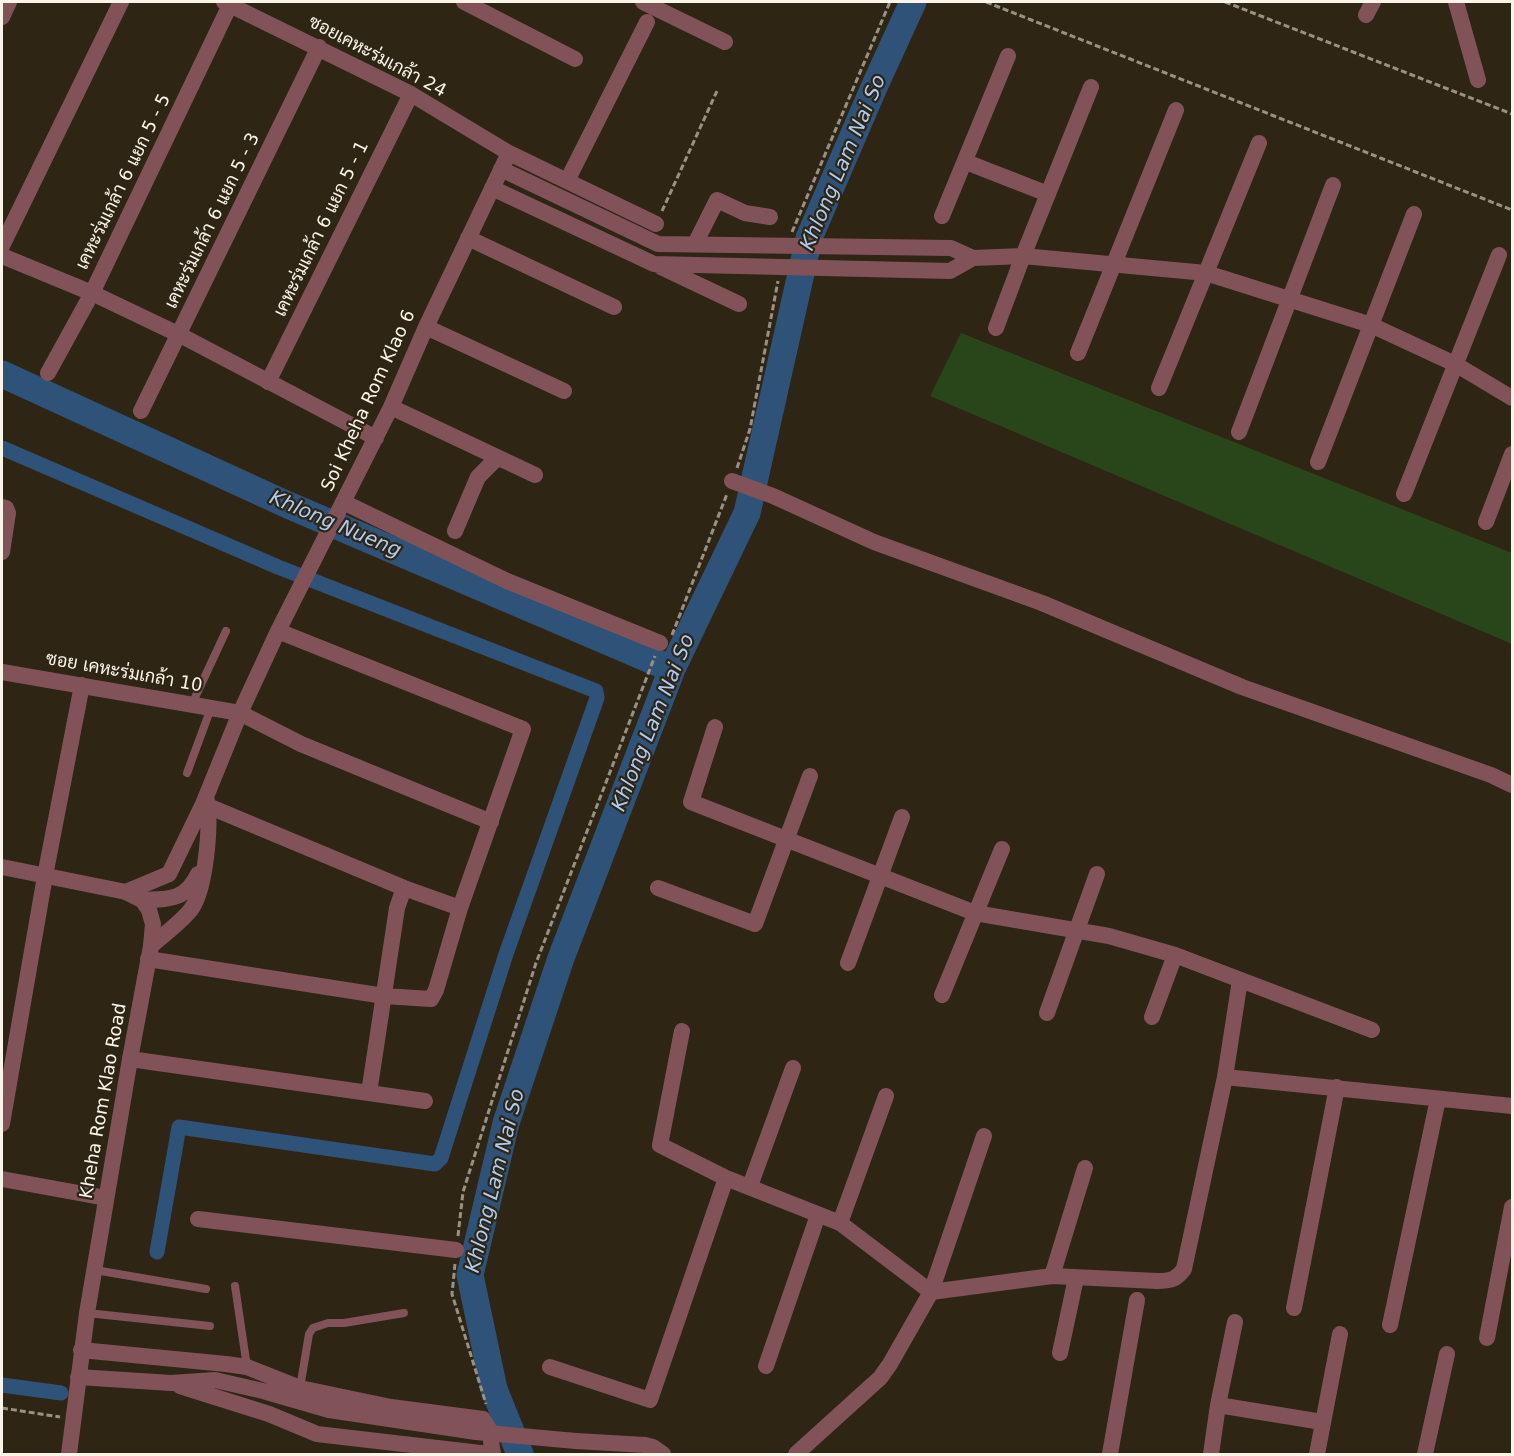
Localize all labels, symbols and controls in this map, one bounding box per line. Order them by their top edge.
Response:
street label: ซอยเคหะร่มเกล้า 24 [304,12,450,102]
water label: Khlong Lam Nai So [796,72,892,254]
street label: เคหะร่มเกล้า 6 แยก 5 - 5 [72,91,176,273]
street label: เคหะร่มเกล้า 6 แยก 5 - 3 [161,130,265,312]
street label: เคหะร่มเกล้า 6 แยก 5 - 1 [270,138,374,320]
street label: Soi Kheha Rom Klao 6 [317,307,421,495]
water label: Khlong Nueng [266,486,404,564]
water label: Khlong Lam Nai So [608,631,700,815]
street label: ซอย เคหะร่มเกล้า 10 [44,649,204,697]
street label: Kheha Rom Klao Road [76,1002,132,1200]
water label: Khlong Lam Nai So [462,1087,530,1275]

